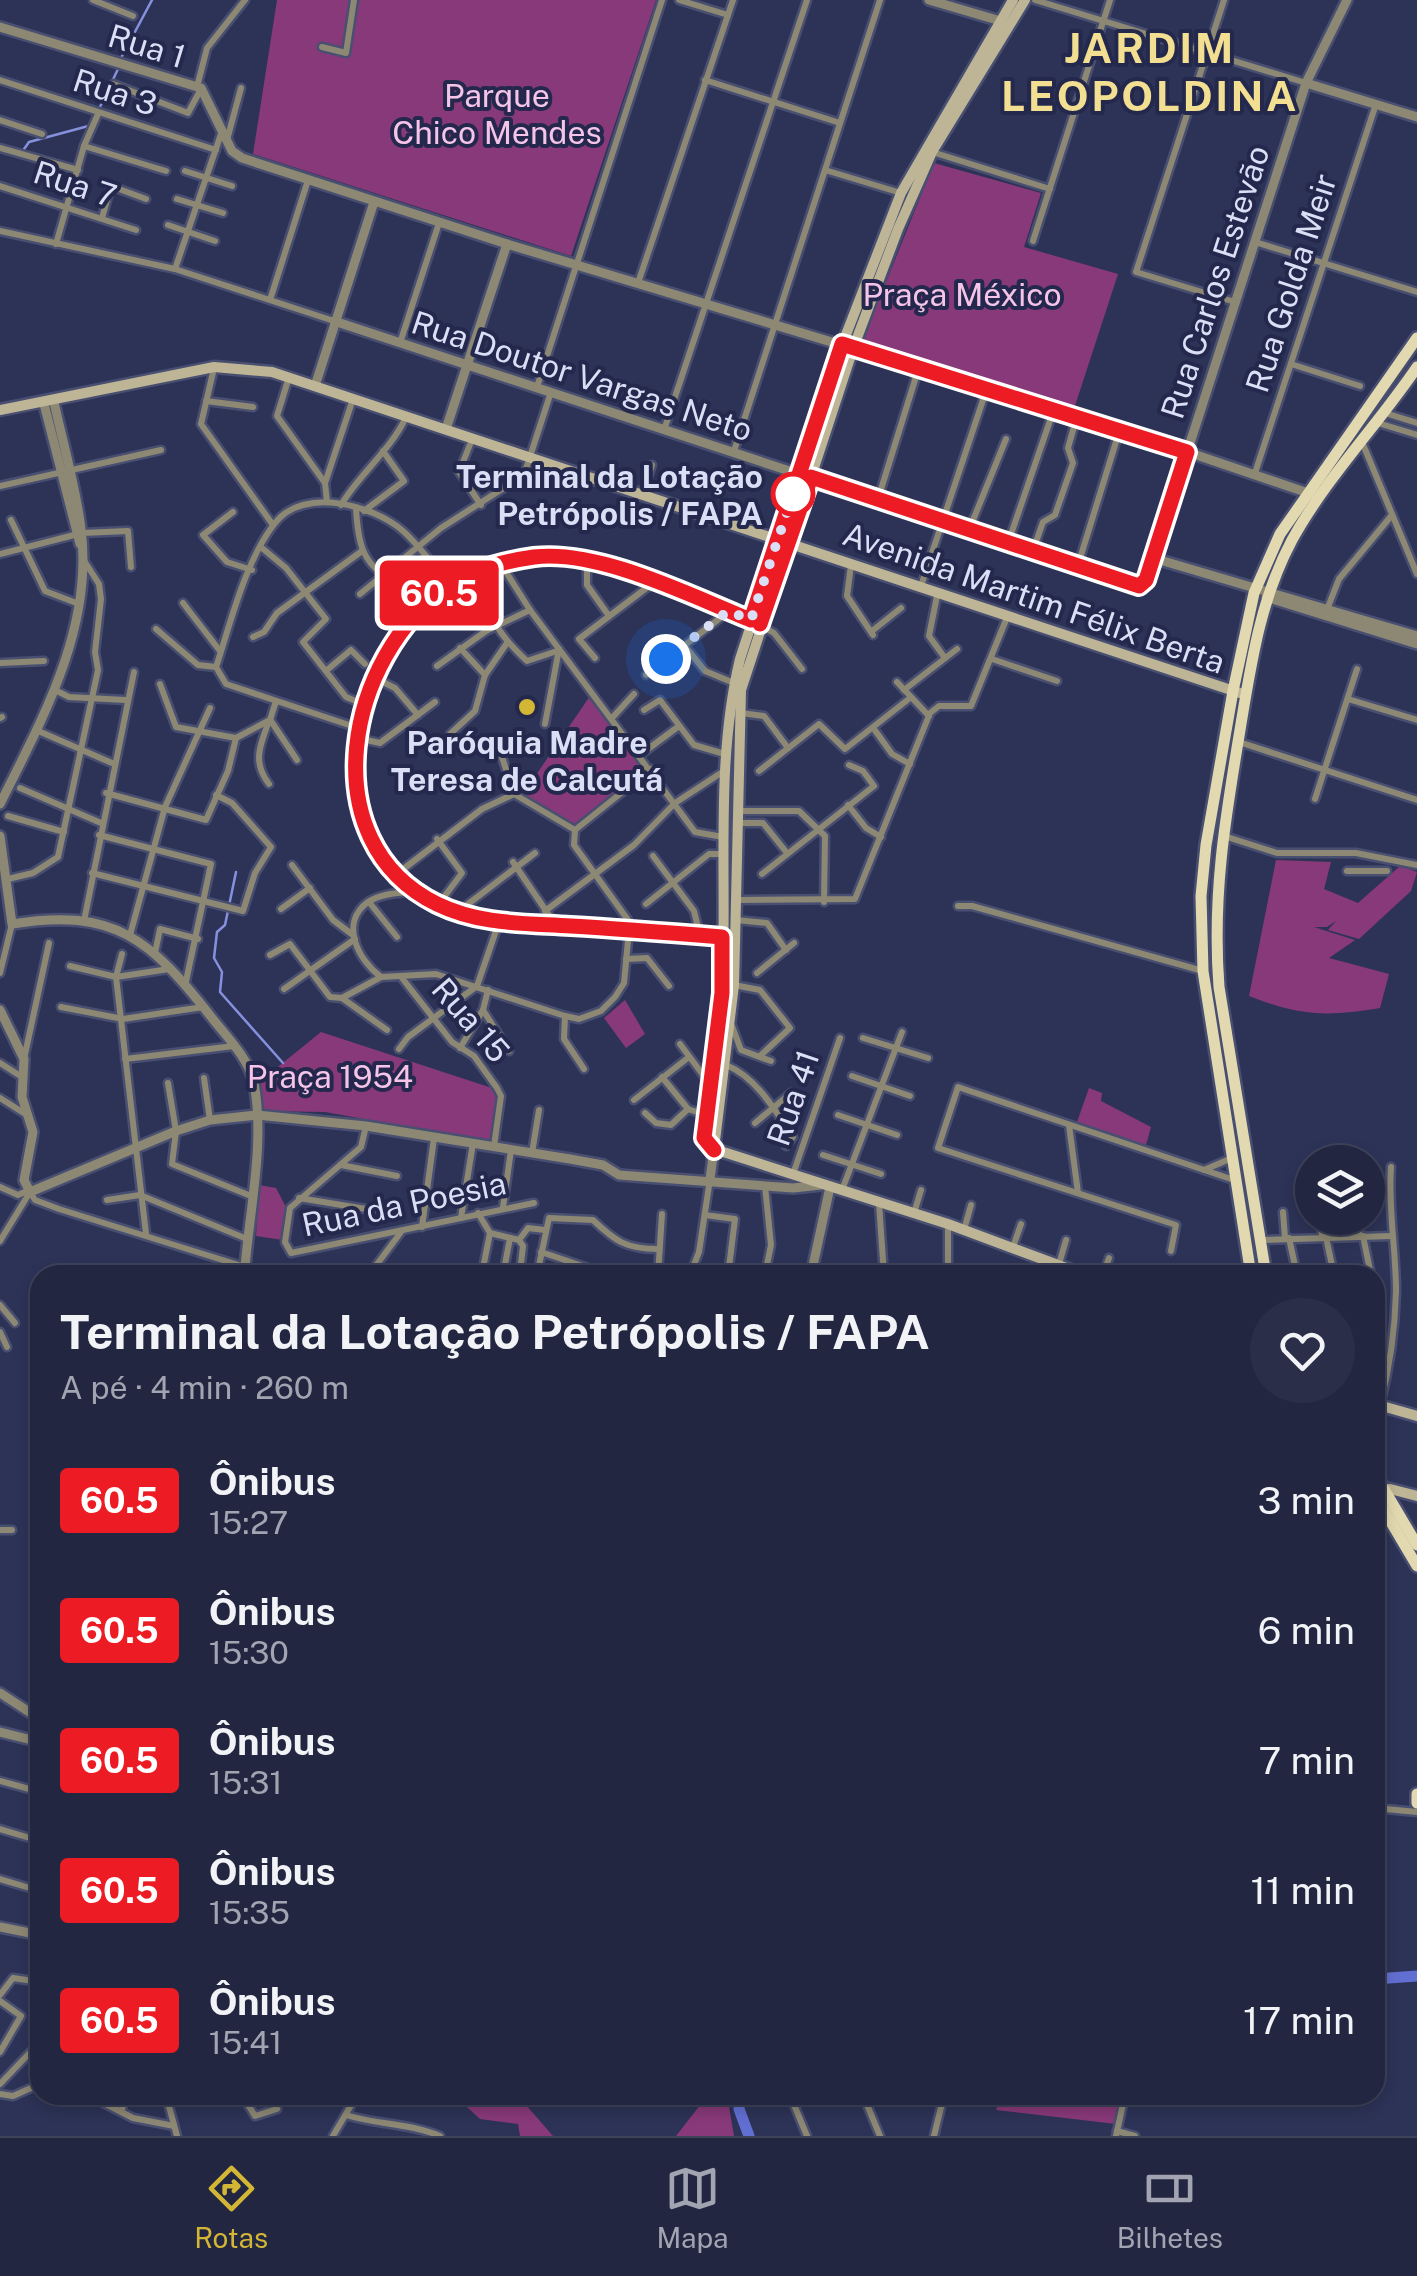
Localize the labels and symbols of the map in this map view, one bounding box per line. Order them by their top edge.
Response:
street label: Rua 1 [104,17,190,75]
district label: JARDIM LEOPOLDINA [1001,23,1299,120]
street label: Rua 3 [69,61,161,123]
park label: Parque Chico Mendes [392,77,602,151]
street label: Rua Carlos Estevão [1153,141,1277,423]
street label: Rua 7 [29,153,121,215]
street label: Rua Golda Meir [1238,169,1344,397]
park label: Praça México [862,276,1062,313]
street label: Rua Doutor Vargas Neto [407,303,757,449]
place label: Terminal da Lotação Petrópolis / FAPA [456,458,763,532]
marker: Terminal da Lotação Petrópolis / FAPA [772,473,814,515]
street label: Avenida Martim Félix Berta [838,515,1230,681]
line badge: 60.5 [369,560,509,626]
your location [641,634,691,684]
marker: Paróquia Madre Teresa de Calcutá [516,696,538,718]
place label: Paróquia Madre Teresa de Calcutá [391,724,663,798]
street label: Rua 15 [425,971,517,1069]
street label: Rua 41 [759,1045,827,1151]
park label: Praça 1954 [247,1058,413,1095]
street label: Rua da Poesia [299,1164,509,1244]

